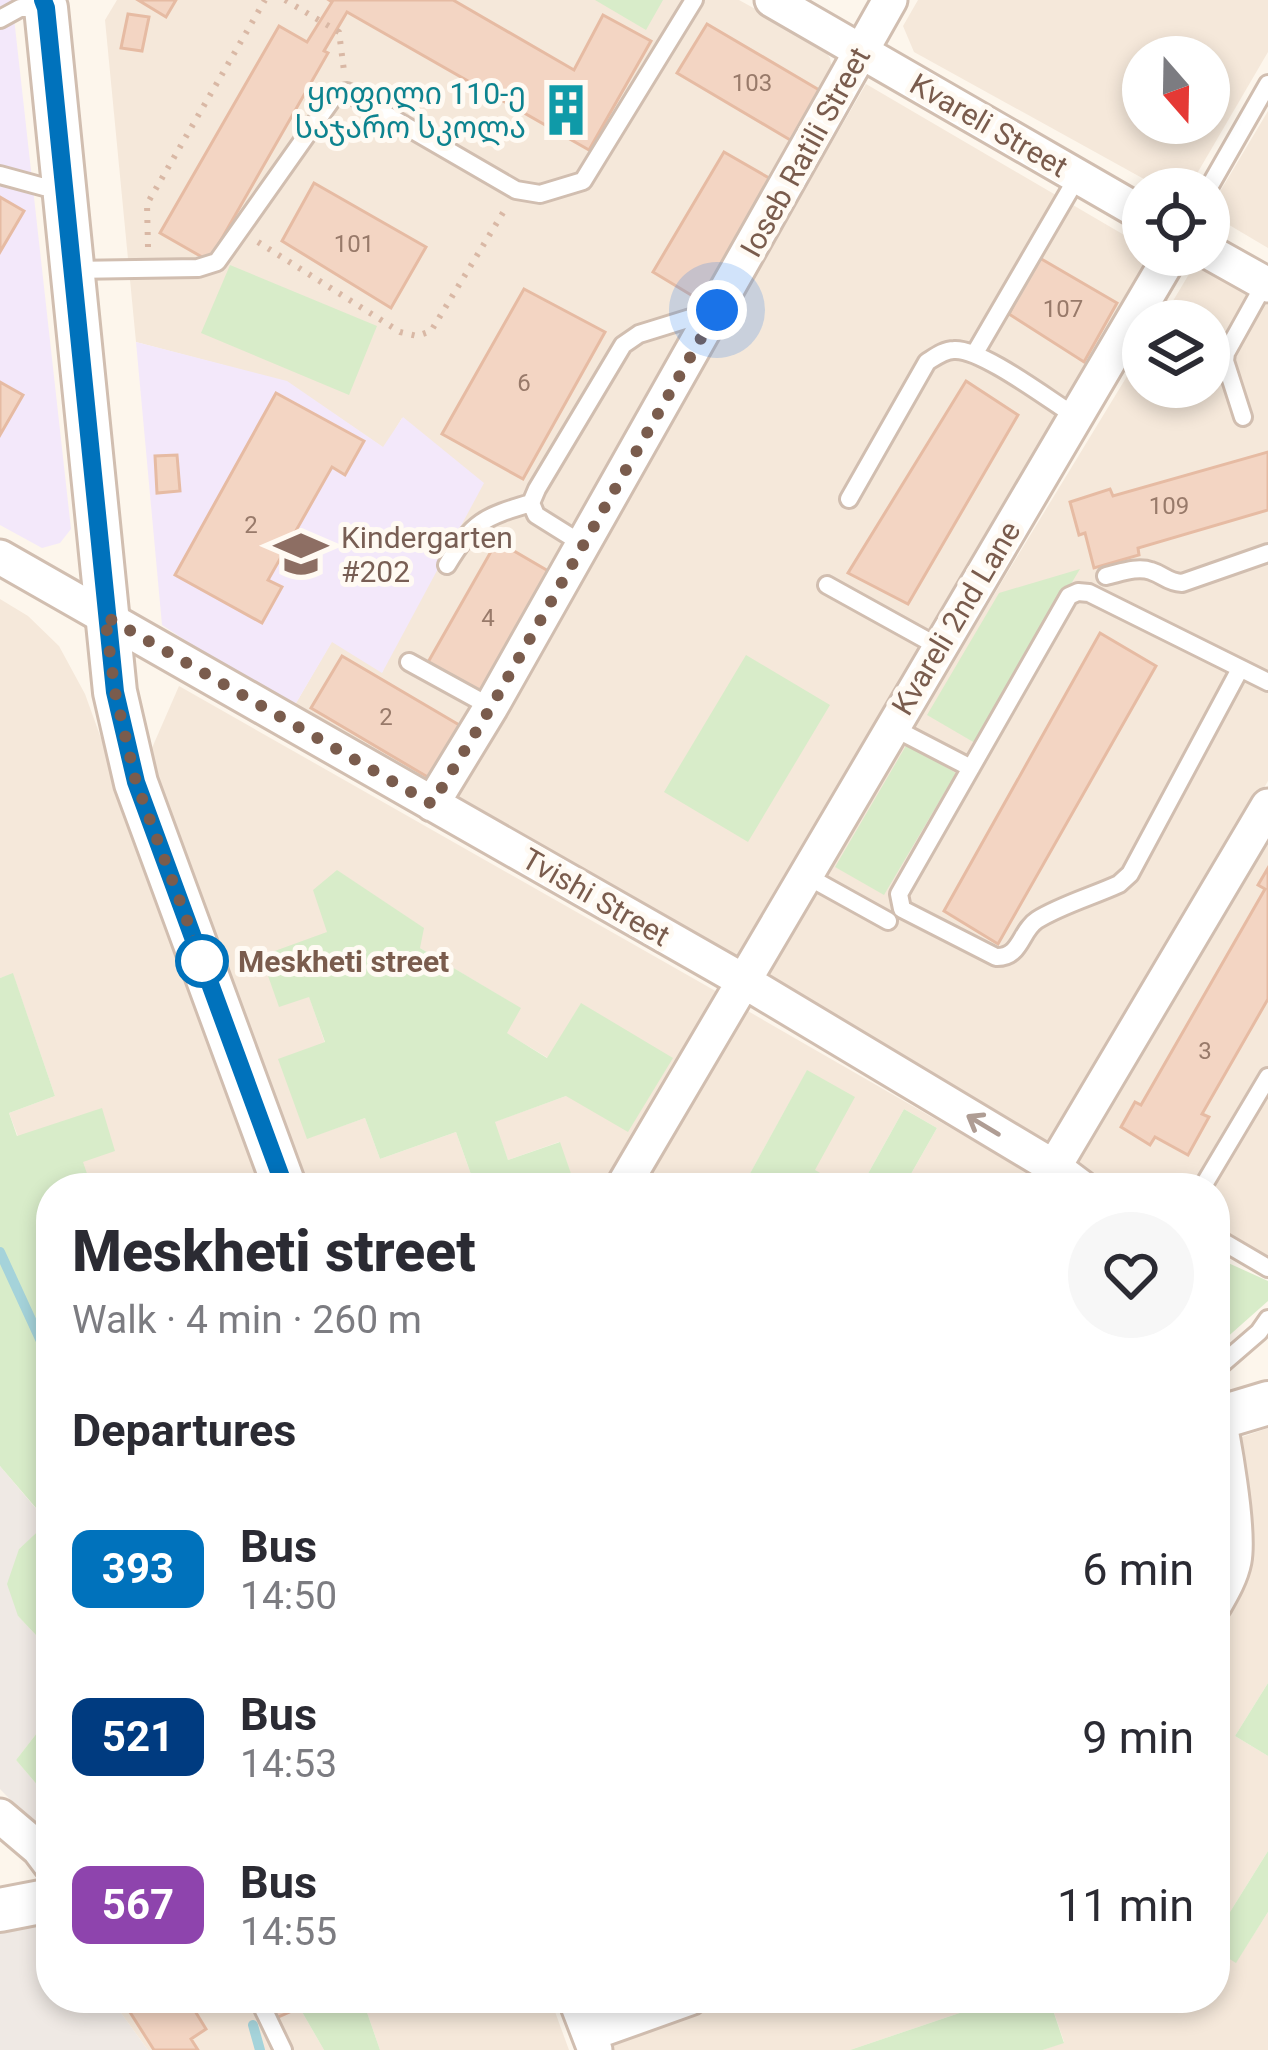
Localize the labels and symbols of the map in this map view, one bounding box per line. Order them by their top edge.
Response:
north arrow [1122,36,1230,144]
street label: Ioseb Ratili Street [733,41,877,263]
street label: Kvareli Street [904,66,1074,184]
house number: 103 [732,69,772,97]
place label: ყოფილი 110-ე საჯარო სკოლა [295,76,526,146]
building icon: ყოფილი 110-ე საჯარო სკოლა [537,81,595,139]
house number: 101 [334,230,374,258]
your location [687,280,747,340]
house number: 107 [1043,295,1083,323]
house number: 6 [517,369,531,397]
house number: 109 [1149,492,1189,520]
house number: 2 [244,511,258,539]
street label: Kvareli 2nd Lane [884,515,1028,721]
place label: Kindergarten #202 [341,520,513,589]
school or university icon: Kindergarten #202 [272,525,330,583]
house number: 4 [481,604,495,632]
house number: 2 [379,703,393,731]
street label: Tvishi Street [516,841,676,953]
marker: Meskheti street [177,936,227,986]
place label: Meskheti street [238,944,449,979]
house number: 3 [1198,1037,1212,1065]
one-way arrow [967,1113,1001,1137]

